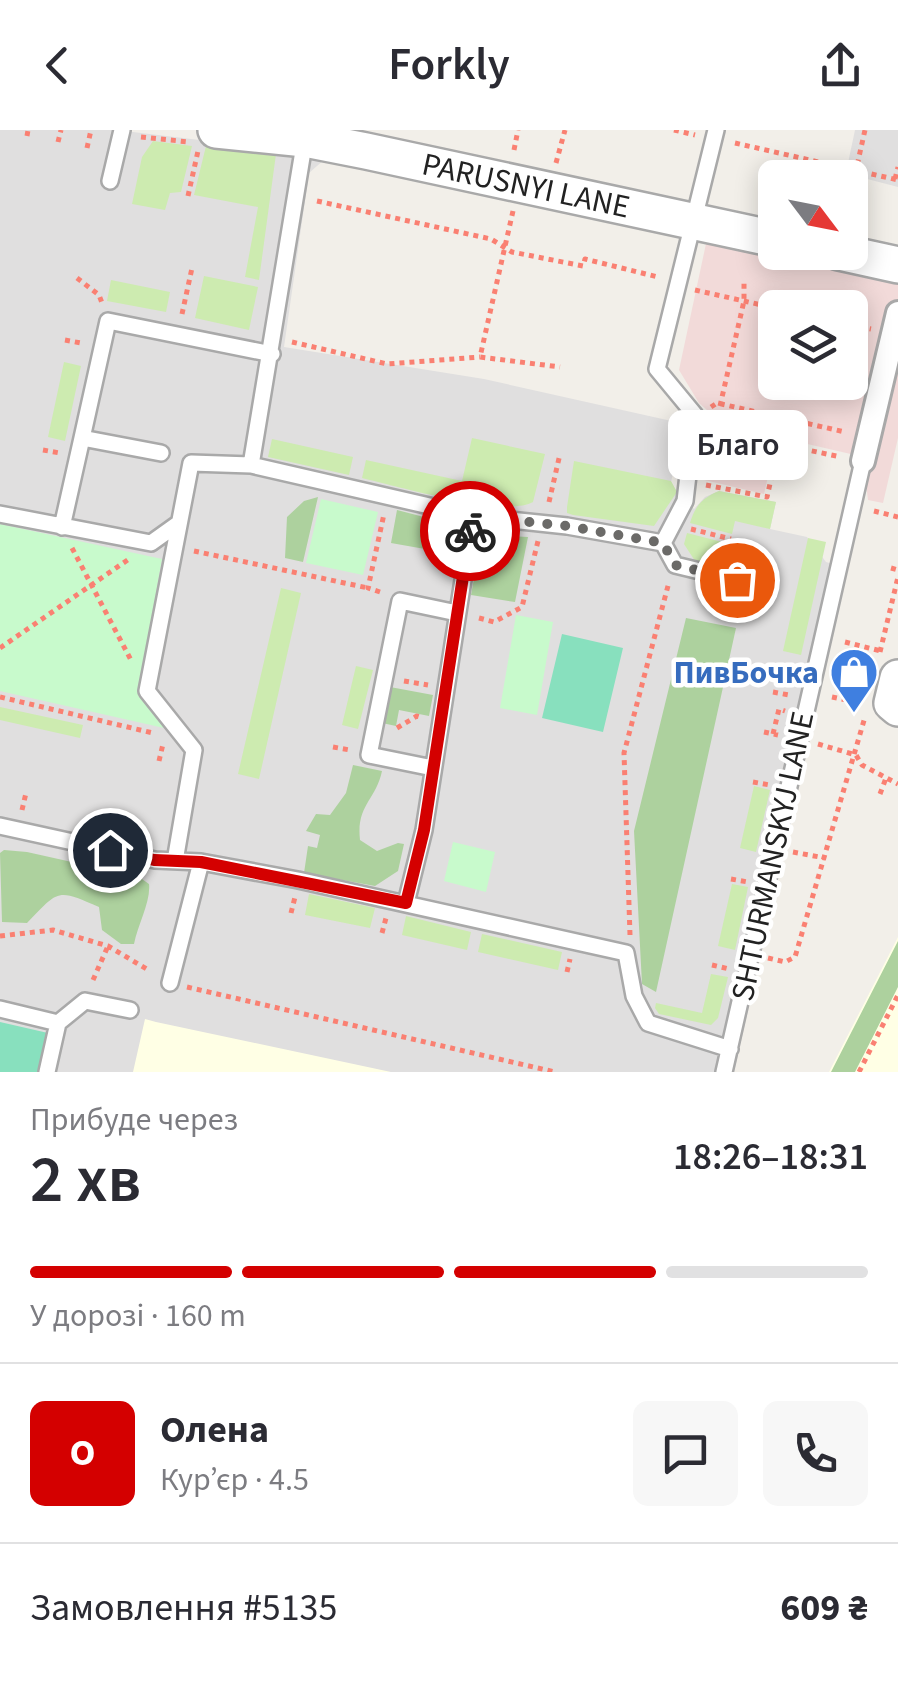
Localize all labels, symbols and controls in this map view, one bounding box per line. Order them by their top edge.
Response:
text: Forkly [388,33,510,97]
icon: back [30,38,85,93]
icon: share [813,38,868,93]
street label: PARUSNYI LANE [418,142,634,230]
north arrow [758,160,868,270]
map controls [758,160,868,400]
button: layers [758,290,868,400]
callout: Благо [667,410,807,480]
text: Благо [697,422,779,468]
courier [420,481,520,581]
icon: bike [443,504,498,559]
pin [695,538,780,623]
icon: bag [710,553,765,608]
shop icon: ПивБочка [828,646,880,714]
place label: ПивБочка [674,650,819,696]
street label: SHTURMANSKYJ LANE [720,707,826,1005]
pin [68,808,153,893]
icon: home [83,823,138,878]
text: Прибуде через [30,1097,238,1143]
text: 18:26–18:31 [673,1130,868,1184]
text: 2 хв [30,1134,141,1227]
text: У дорозі · 160 m [30,1293,246,1339]
button: chat [633,1401,738,1506]
button: phone [763,1401,868,1506]
text: Олена [160,1403,269,1457]
text: О [70,1426,96,1480]
text: Кур’єр · 4.5 [160,1457,309,1503]
text: Замовлення #5135 [30,1581,337,1635]
text: 609 ₴ [780,1581,868,1635]

